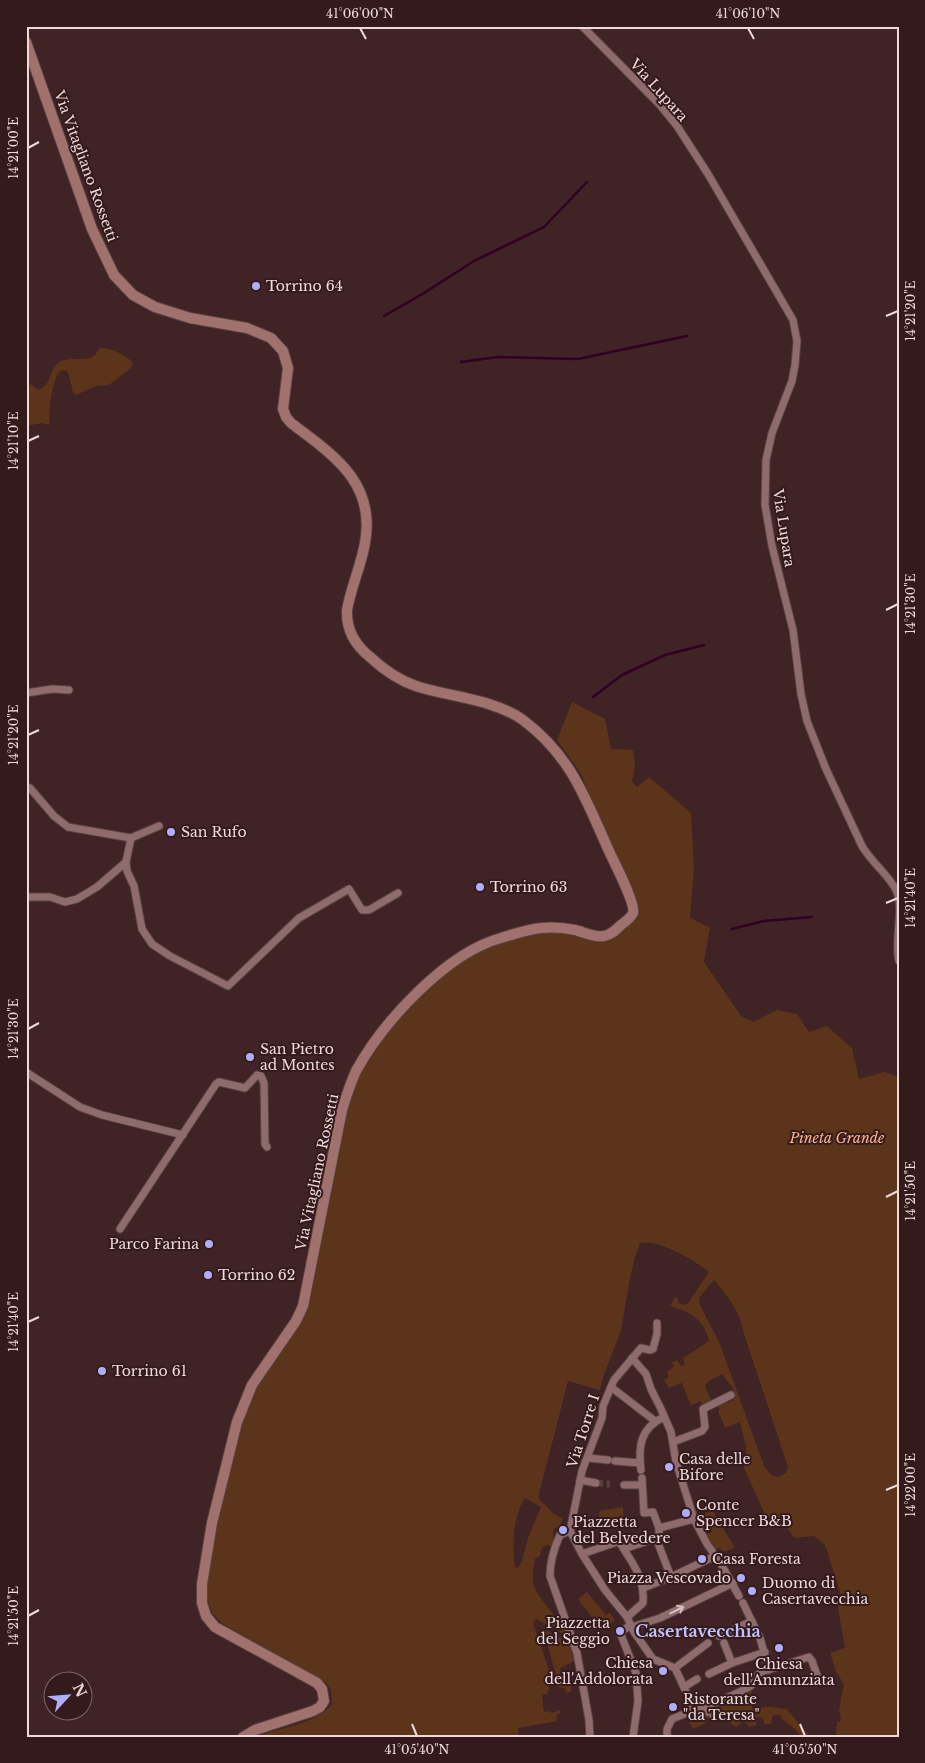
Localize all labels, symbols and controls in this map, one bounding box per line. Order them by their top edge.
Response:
text: 41°06'00"N [326,6,394,21]
text: 41°06'10"N [716,6,780,21]
street label: Via Lupara [625,54,692,125]
street label: Via Vitagliano Rossetti [50,87,122,244]
text: 14°21'00"E [6,117,21,179]
place label: Torrino 64 [266,277,343,295]
marker: Torrino 64 [250,280,262,292]
text: 14°21'20"E [903,280,918,341]
text: 14°21'10"E [6,411,21,470]
street label: Via Lupara [769,487,799,568]
text: 14°21'30"E [903,573,918,634]
text: 14°21'20"E [6,704,21,765]
place label: San Rufo [181,823,247,841]
marker: San Rufo [165,826,177,838]
text: 14°21'40"E [903,868,918,928]
place label: Torrino 63 [490,878,567,896]
marker: Torrino 63 [474,881,486,893]
text: 14°21'30"E [6,998,21,1059]
place label: San Pietro ad Montes [260,1040,335,1074]
marker: San Pietro ad Montes [244,1051,256,1063]
street label: Via Vitagliano Rossetti [291,1092,342,1253]
park label: Pineta Grande [789,1129,885,1147]
text: 14°21'50"E [903,1161,918,1221]
place label: Parco Farina [109,1235,199,1253]
marker: Parco Farina [203,1238,215,1250]
place label: Torrino 62 [218,1266,295,1284]
marker: Torrino 62 [202,1269,214,1281]
text: 14°21'40"E [6,1292,21,1352]
place label: Torrino 61 [112,1362,187,1380]
marker: Torrino 61 [96,1365,108,1377]
street label: Via Torre I [562,1392,603,1471]
place label: Casa delle Bifore [679,1450,751,1484]
text: 14°22'00"E [903,1453,918,1517]
marker: Casa delle Bifore [663,1461,675,1473]
place label: Conte Spencer B&B [696,1496,792,1530]
marker: Conte Spencer B&B [680,1507,692,1519]
place label: Piazzetta del Belvedere [573,1513,671,1547]
marker: Piazzetta del Belvedere [557,1524,569,1536]
place label: Casa Foresta [712,1550,801,1568]
marker: Casa Foresta [696,1553,708,1565]
place label: Piazza Vescovado [607,1569,731,1587]
marker: Piazza Vescovado [735,1572,747,1584]
place label: Duomo di Casertavecchia [762,1574,868,1608]
marker: Duomo di Casertavecchia [746,1585,758,1597]
text: 14°21'50"E [6,1586,21,1646]
one-way arrow [669,1604,684,1614]
place label: Piazzetta del Seggio [536,1614,610,1648]
district label: Casertavecchia [635,1621,761,1641]
marker: Piazzetta del Seggio [614,1625,626,1637]
marker: Chiesa dell'Annunziata [773,1642,785,1654]
place label: Chiesa dell'Addolorata [545,1654,653,1688]
place label: Chiesa dell'Annunziata [723,1655,835,1689]
marker: Chiesa dell'Addolorata [657,1665,669,1677]
north arrow [42,1670,92,1720]
text: N [69,1680,91,1700]
place label: Ristorante "da Teresa" [683,1690,760,1724]
marker: Ristorante "da Teresa" [667,1701,679,1713]
text: 41°05'40"N [385,1742,450,1757]
text: 41°05'50"N [773,1742,838,1757]

